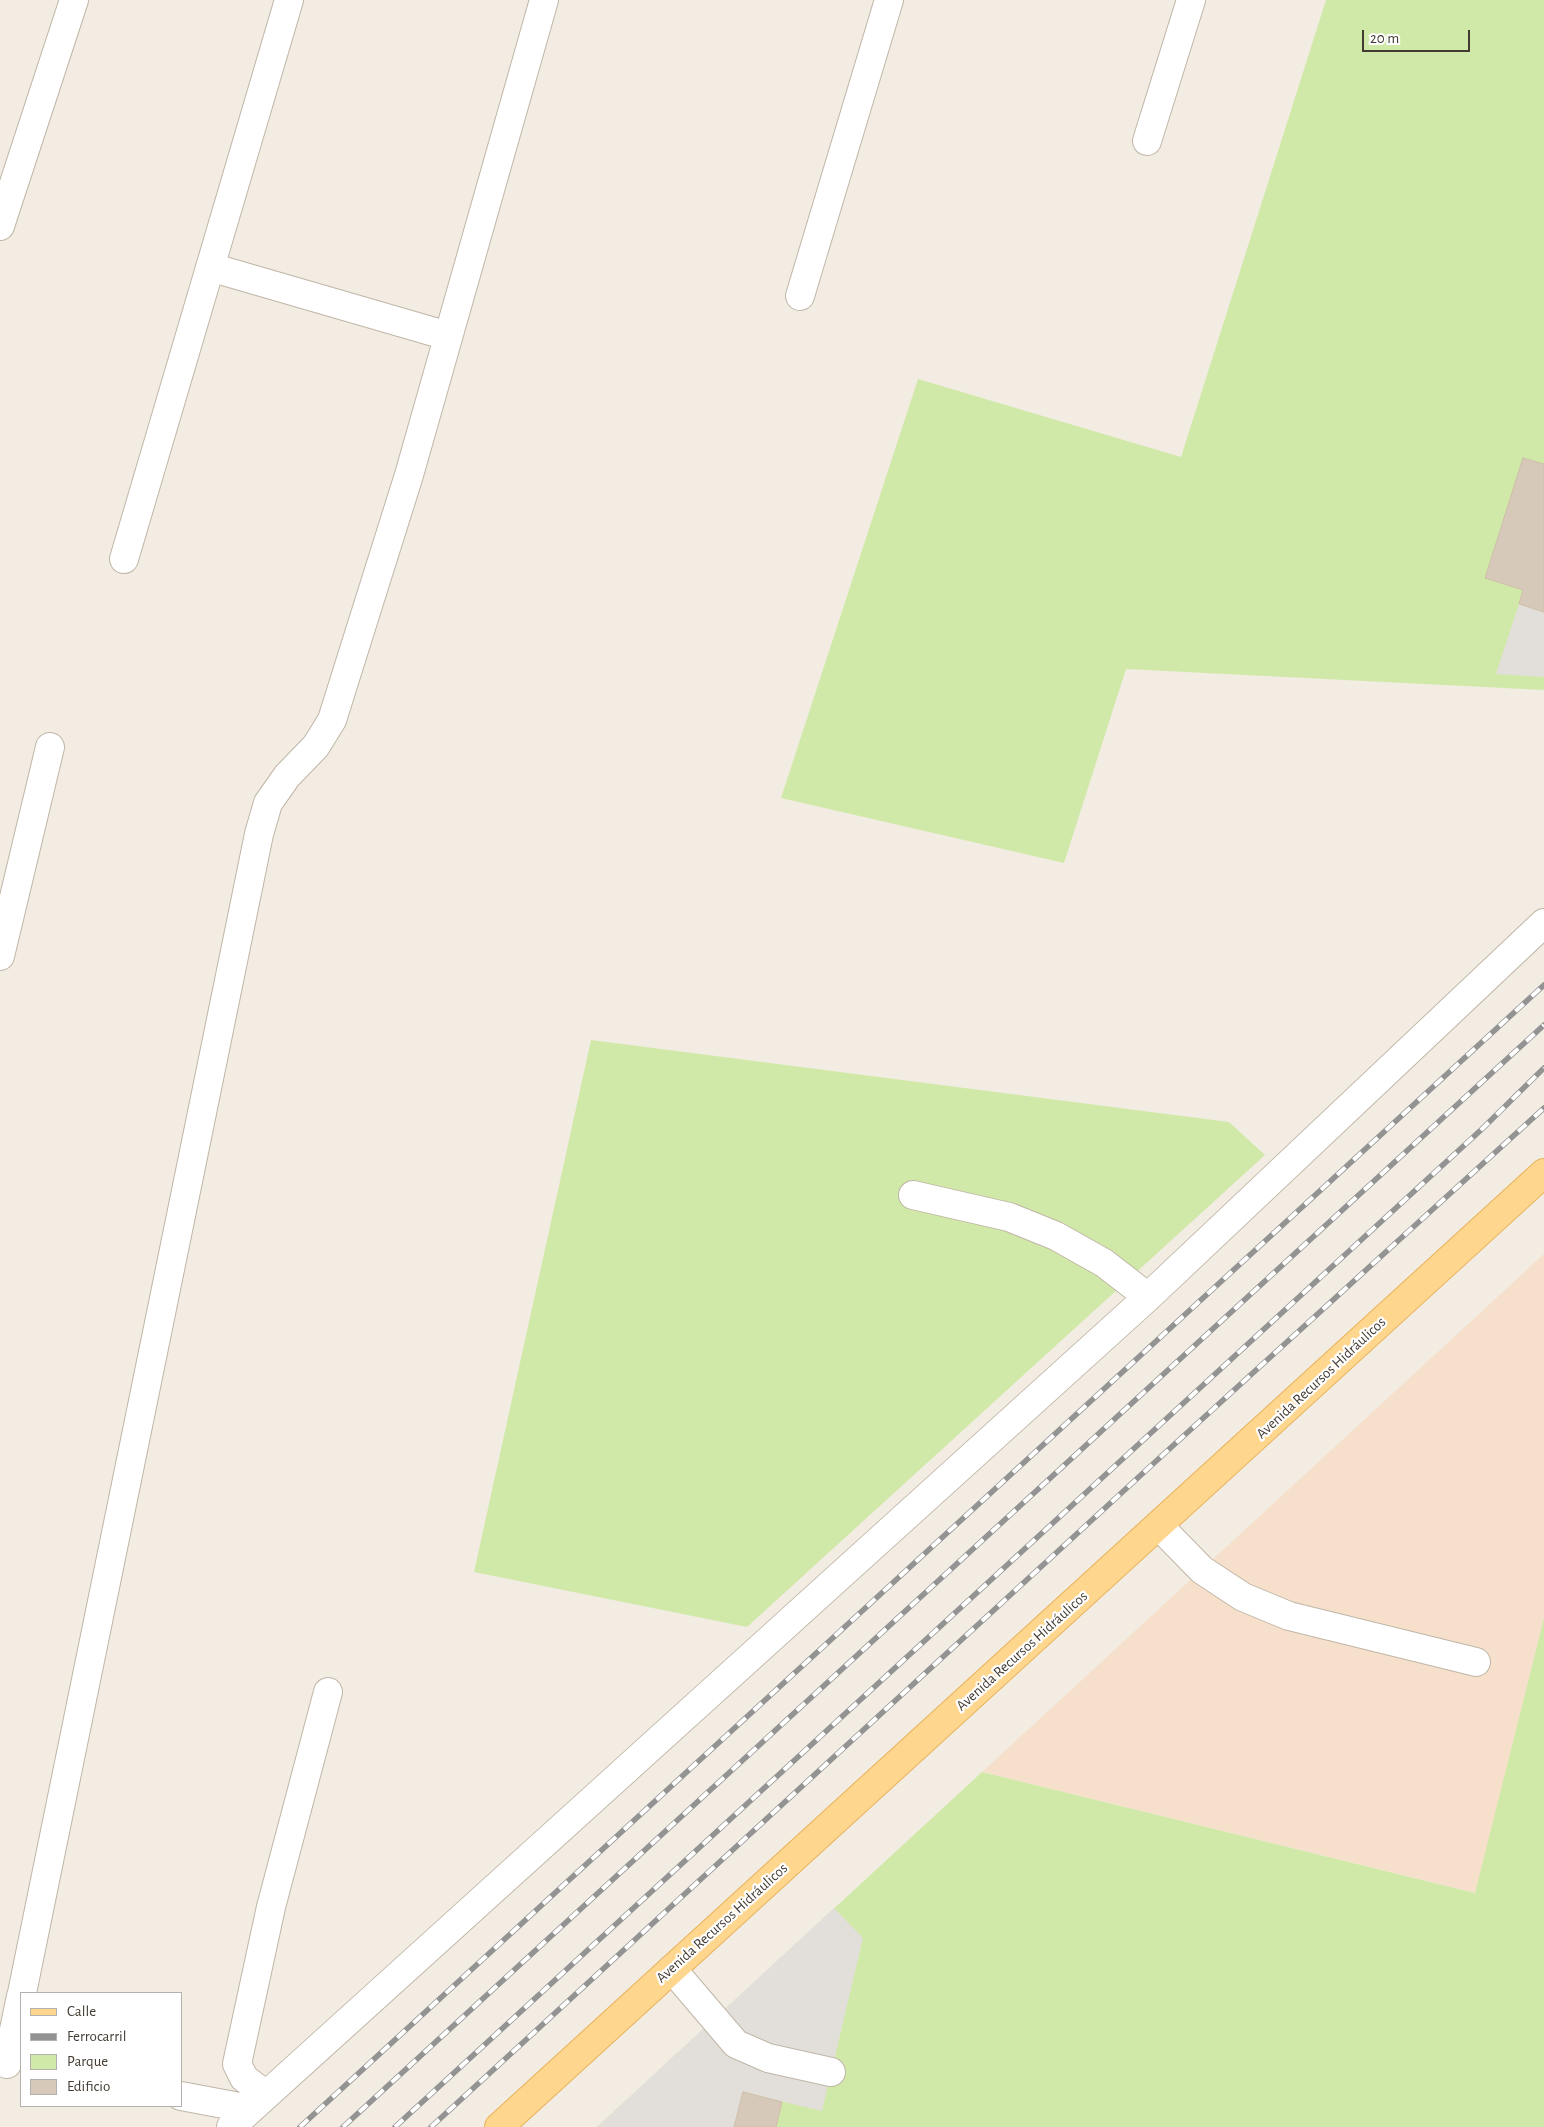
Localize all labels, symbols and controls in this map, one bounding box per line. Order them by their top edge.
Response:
scale bar [1364,20,1472,52]
text: 20 m [1370,31,1399,46]
street label: Avenida Recursos Hidráulicos [1252,1313,1390,1443]
street label: Avenida Recursos Hidráulicos [953,1587,1091,1715]
street label: Avenida Recursos Hidráulicos [653,1859,791,1987]
legend [20,1992,182,2107]
text: Calle [67,2004,96,2019]
text: Ferrocarril [67,2029,126,2044]
text: Parque [67,2054,108,2069]
text: Edificio [67,2079,110,2094]

